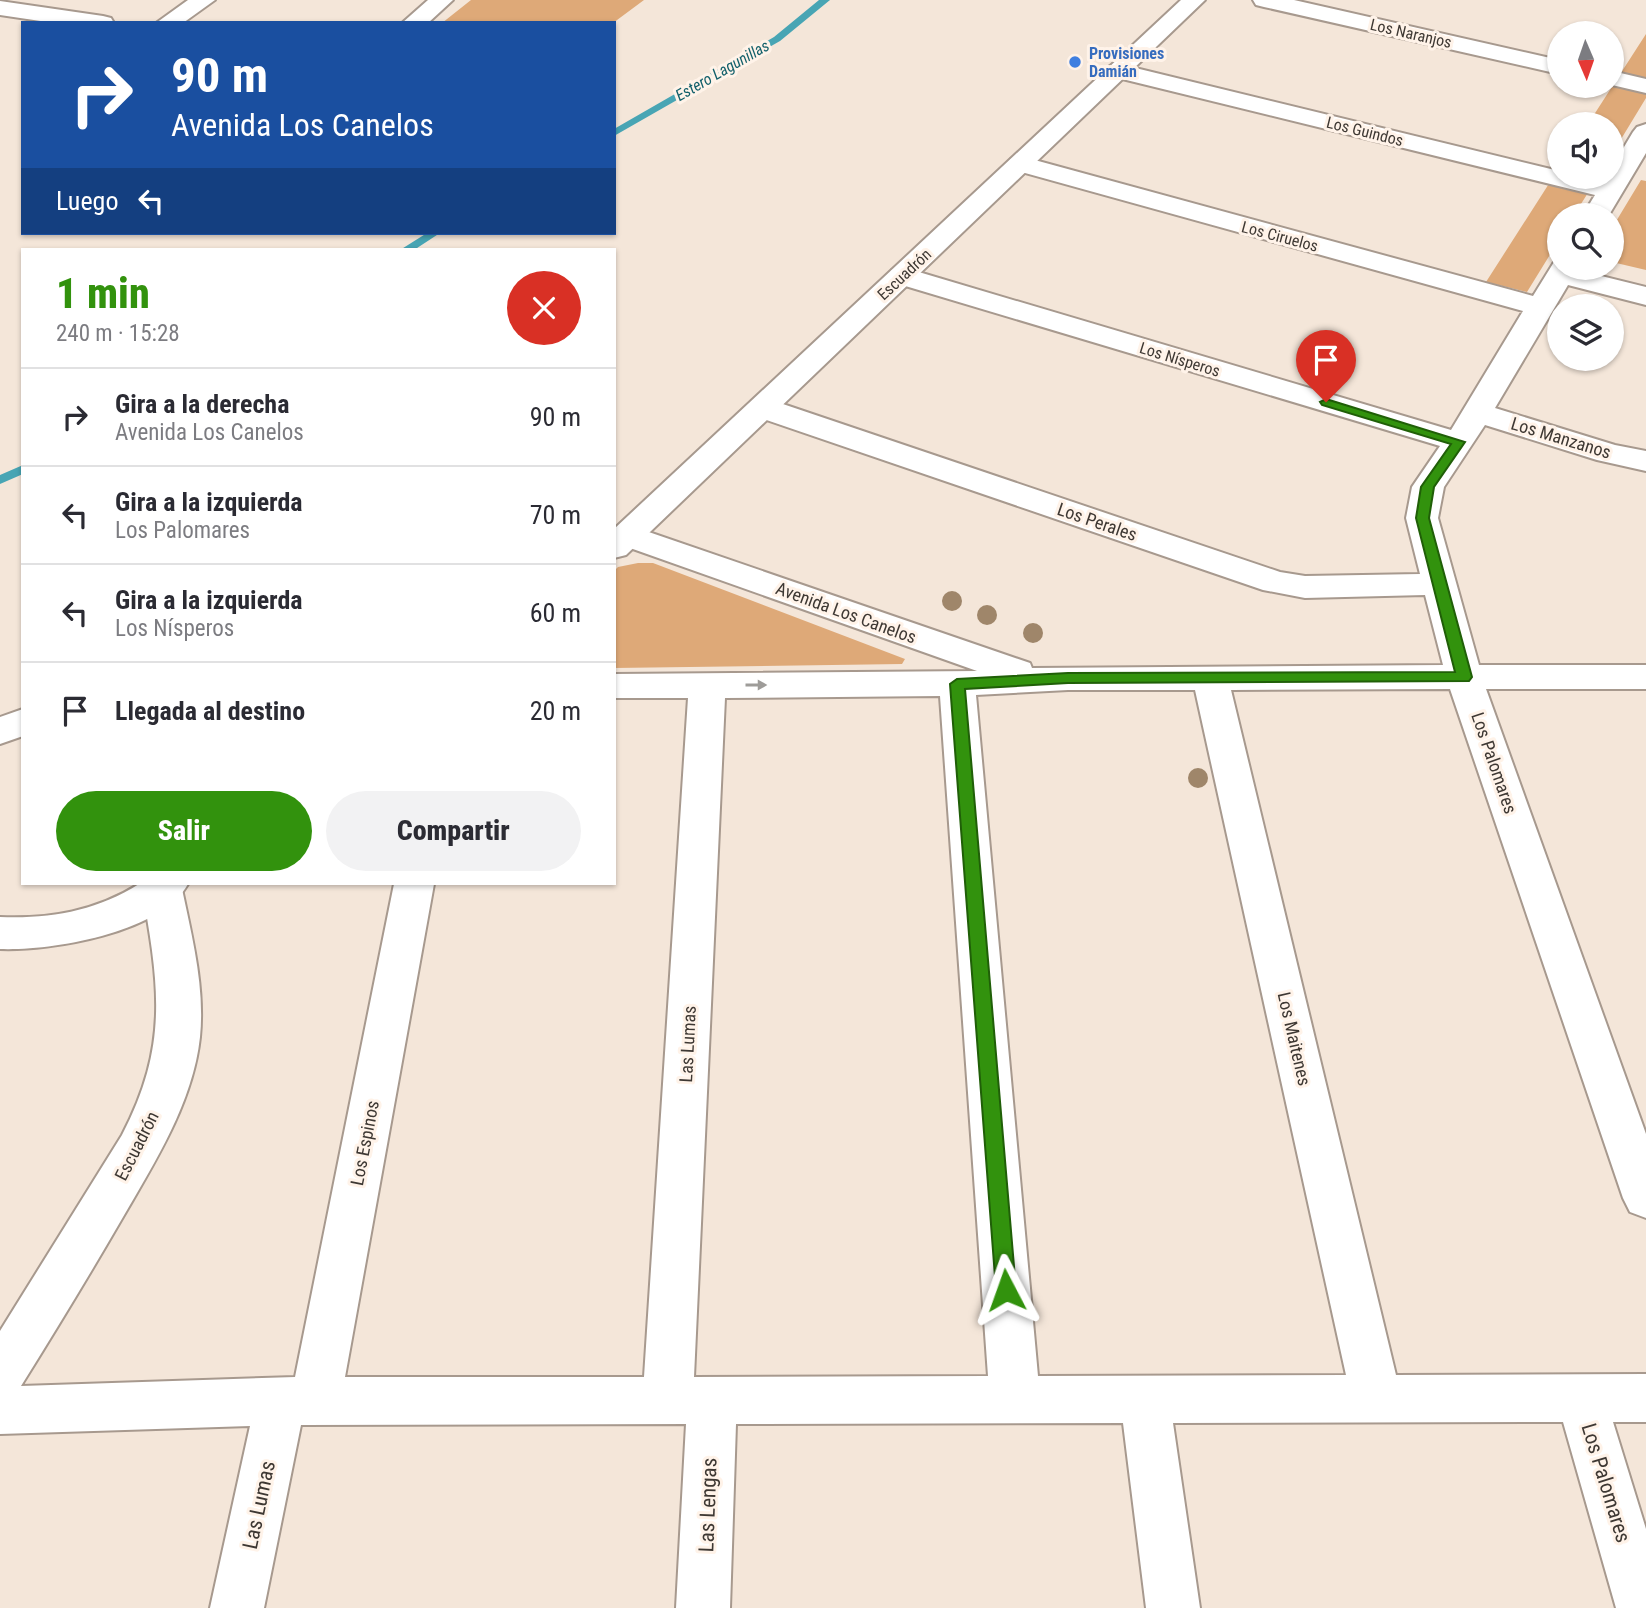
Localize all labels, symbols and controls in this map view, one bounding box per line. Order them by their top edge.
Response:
street label: Los Naranjos [1368,15,1453,52]
north arrow [1547,21,1624,98]
map controls [1547,21,1624,371]
water label: Estero Lagunillas [672,36,773,105]
place label: Provisiones Damián [1089,44,1164,81]
text: 90 m [171,47,268,104]
icon: right [56,49,147,140]
marker: Provisiones Damián [1067,54,1083,70]
text: Avenida Los Canelos [171,106,434,144]
button: sound [1547,112,1624,189]
street label: Los Guindos [1325,113,1405,150]
icon: left [132,182,170,220]
text: Luego [56,186,118,216]
button: search [1547,203,1624,280]
street label: Los Ciruelos [1240,217,1320,256]
street label: Escuadrón [874,245,935,304]
text: 1 min [56,269,150,318]
button: close [507,271,581,345]
button: layers [1547,294,1624,371]
text: 240 m · 15:28 [56,320,180,347]
pin [1296,330,1356,402]
street label: Los Nísperos [1137,338,1222,381]
icon: arrive [1307,341,1345,379]
text: Gira a la derecha [115,389,289,419]
icon: right [56,398,94,436]
text: 90 m [530,402,581,432]
street label: Los Manzanos [1509,412,1614,463]
text: Avenida Los Canelos [115,419,304,446]
text: Gira a la izquierda [115,487,303,517]
icon: left [56,496,94,534]
street label: Los Perales [1055,498,1140,545]
text: 70 m [530,500,581,530]
text: Los Palomares [115,517,250,544]
street label: Avenida Los Canelos [773,577,919,648]
text: Gira a la izquierda [115,585,303,615]
icon: left [56,594,94,632]
text: 60 m [530,598,581,628]
text: Los Nísperos [115,615,234,642]
one-way arrow [745,680,767,691]
icon: arrive [56,692,94,730]
text: Llegada al destino [115,696,305,726]
text: 20 m [530,696,581,726]
street label: Los Palomares [1467,709,1522,816]
button: Salir [56,791,312,871]
button: Compartir [326,791,581,871]
street label: Los Maitenes [1274,990,1315,1088]
street label: Las Lumas [675,1005,700,1083]
street label: Los Espinos [346,1099,383,1187]
street label: Escuadrón [110,1108,163,1184]
position arrow [969,1253,1043,1327]
street label: Los Palomares [1576,1420,1636,1546]
street label: Las Lengas [694,1457,722,1553]
street label: Las Lumas [238,1459,280,1551]

